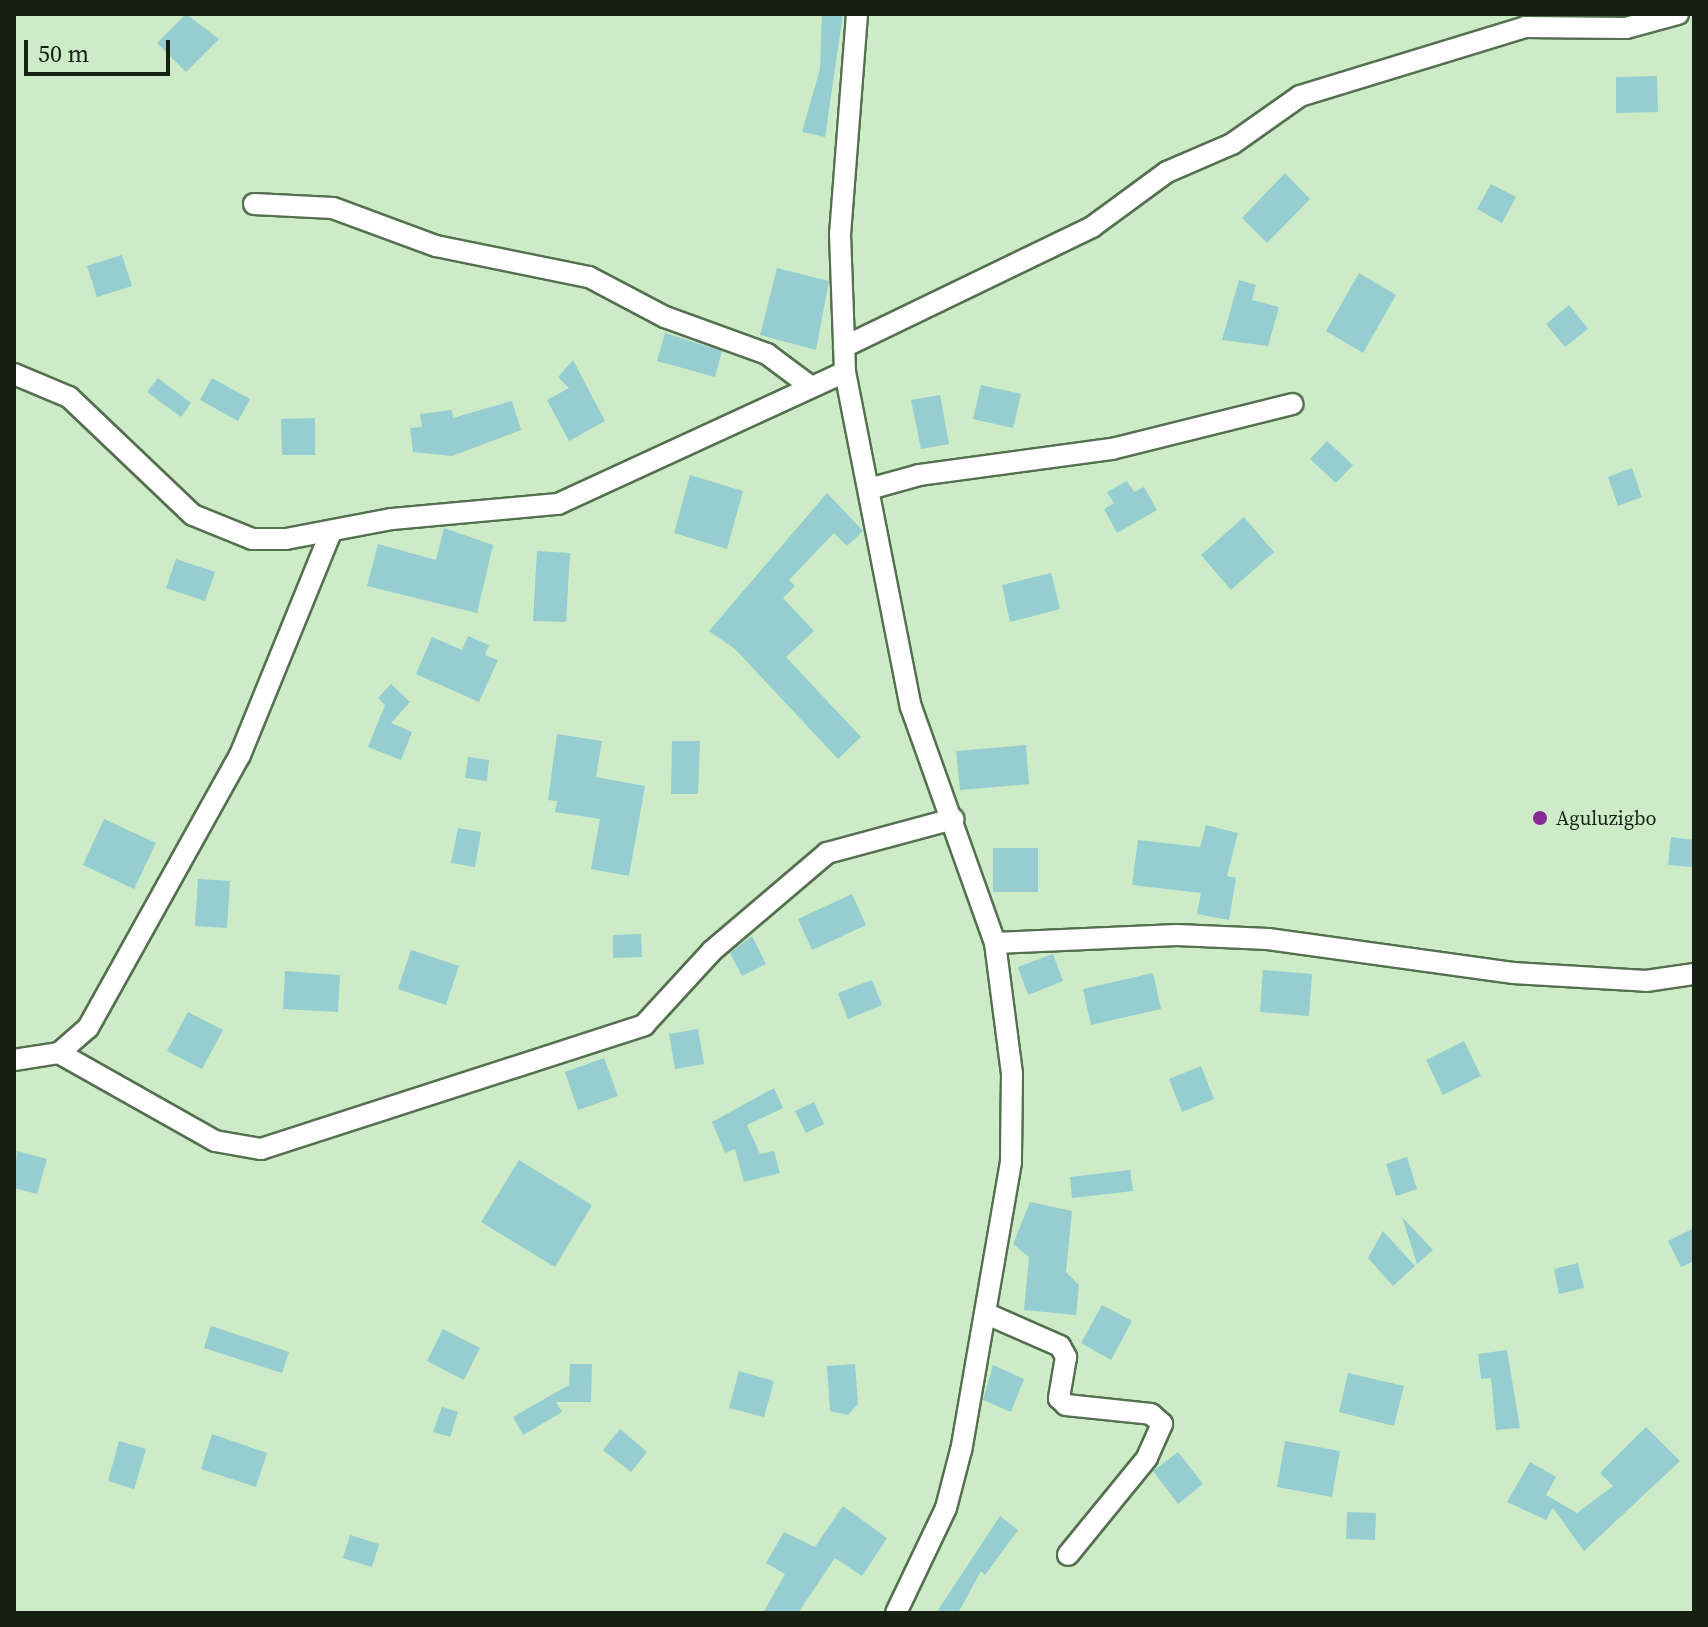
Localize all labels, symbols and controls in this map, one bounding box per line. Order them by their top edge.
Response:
scale bar [28,24,174,74]
text: 50 m [38,37,89,70]
place label: Aguluzigbo [1556,806,1656,830]
marker: Aguluzigbo [1531,809,1549,827]

